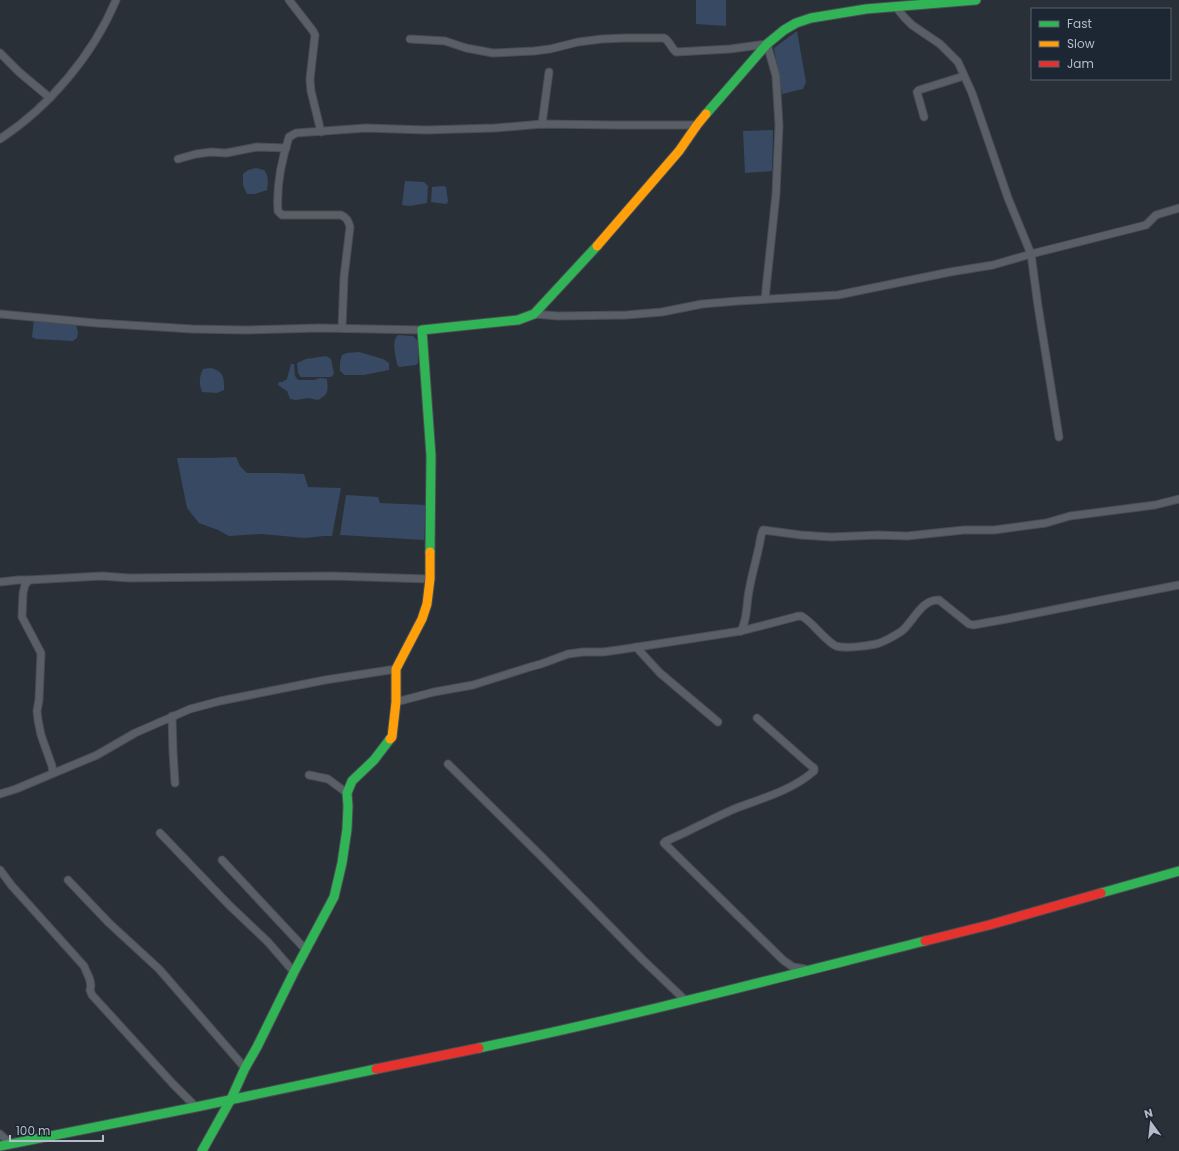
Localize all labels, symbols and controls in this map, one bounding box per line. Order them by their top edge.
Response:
legend [1031,8,1171,80]
text: Fast [1067,15,1092,32]
text: Slow [1067,35,1095,52]
text: Jam [1067,55,1094,72]
north arrow [1131,1103,1171,1143]
text: N [1142,1105,1154,1122]
scale bar [10,1117,103,1143]
text: 100 m [16,1122,50,1139]

